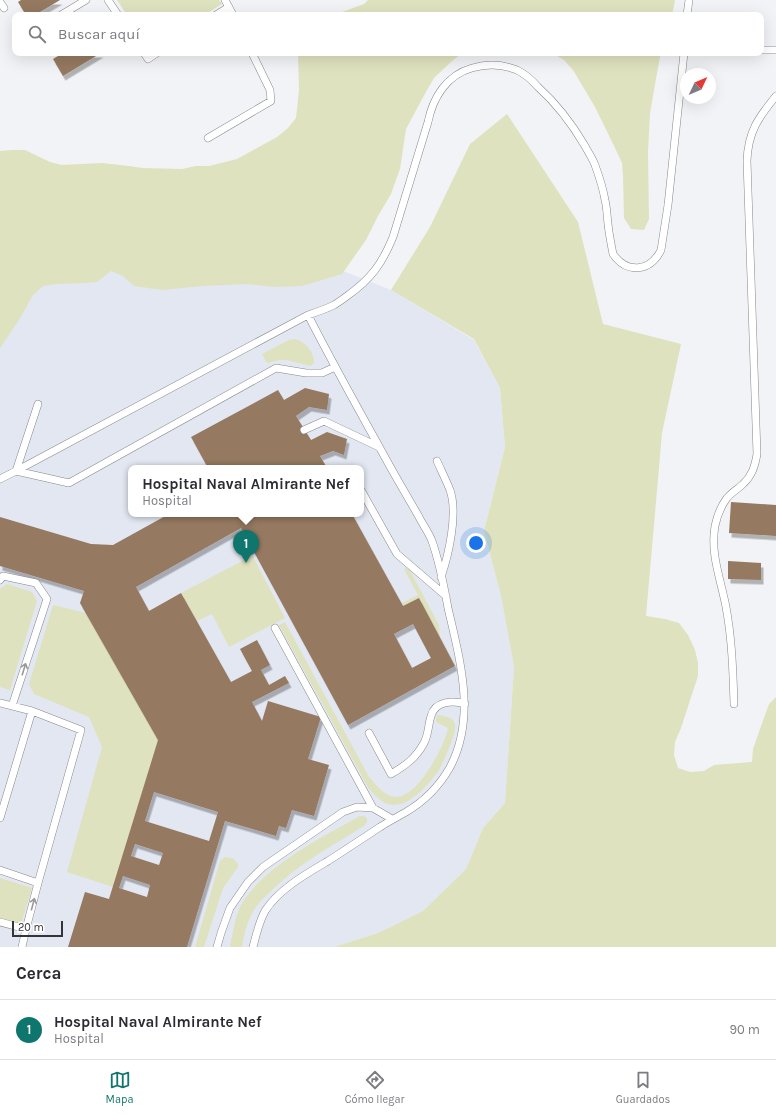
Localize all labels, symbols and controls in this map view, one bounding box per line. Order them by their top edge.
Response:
search box [12,12,764,56]
icon: search [26,23,48,45]
text: Buscar aquí [58,25,140,43]
north arrow [680,68,716,104]
popup [128,465,364,517]
text: Hospital Naval Almirante Nef [142,475,350,493]
text: Hospital [142,493,192,508]
pin: 1 [233,530,259,563]
your location [466,533,486,553]
one-way arrow [21,663,28,676]
one-way arrow [30,898,37,911]
scale bar [12,919,63,938]
text: 20 m [18,921,44,934]
text: Cerca [16,963,61,983]
text: Hospital Naval Almirante Nef [54,1013,262,1031]
text: 1 [27,1022,31,1037]
text: 90 m [729,1022,760,1037]
text: Hospital [54,1031,104,1046]
tab: Mapa [106,1069,133,1106]
tab: Cómo llegar [345,1069,404,1106]
tab: Guardados [616,1069,670,1106]

